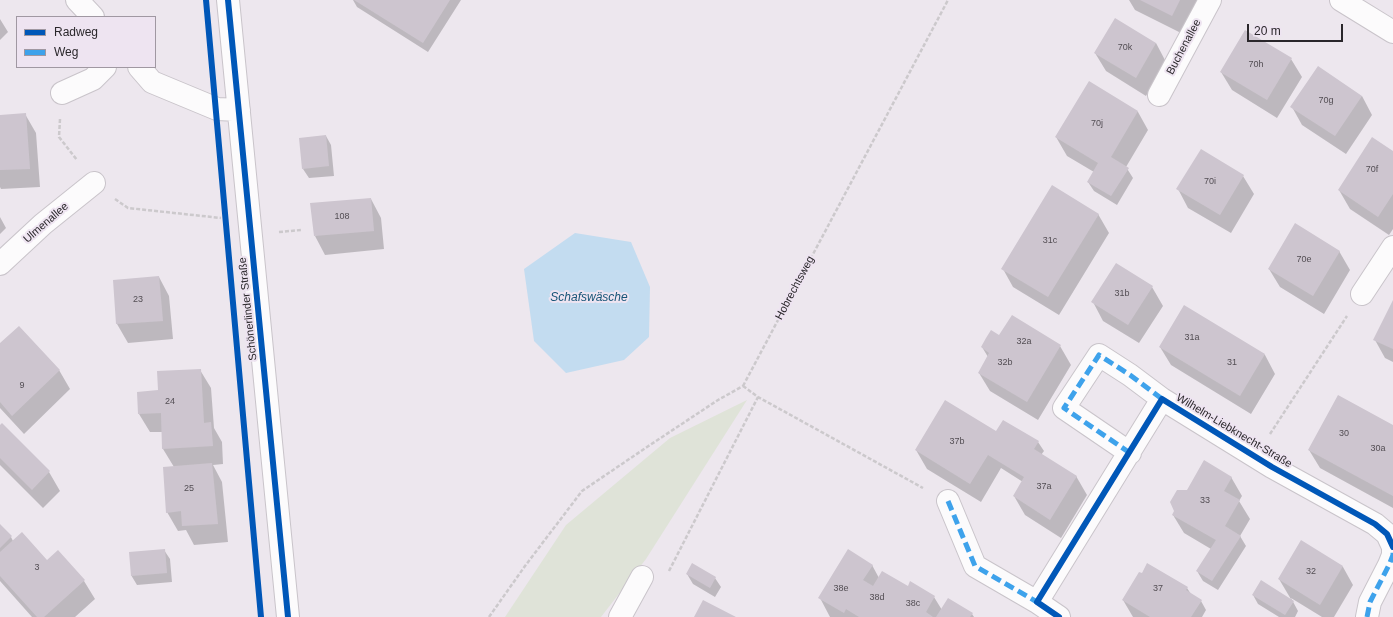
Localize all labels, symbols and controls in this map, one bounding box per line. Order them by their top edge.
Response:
legend [16,16,156,68]
scale bar [1249,16,1345,42]
street label: Buchenallee [1164,17,1204,77]
text: 20 m [1254,24,1281,38]
text: Radweg [54,25,98,39]
house number: 70k [1118,43,1132,53]
text: Weg [54,45,78,59]
house number: 70h [1248,60,1264,70]
house number: 70g [1318,96,1334,106]
house number: 70j [1091,119,1103,129]
house number: 70f [1366,165,1378,175]
house number: 70i [1204,177,1216,187]
street label: Ulmenallee [21,200,71,246]
house number: 108 [334,212,350,222]
house number: 31c [1043,236,1057,246]
street label: Hobrechtsweg [773,254,817,322]
house number: 70e [1296,255,1312,265]
street label: Schönerlinder Straße [236,257,260,361]
house number: 31b [1114,289,1130,299]
water label: Schafswäsche [550,291,628,305]
house number: 23 [133,295,143,305]
house number: 31a [1184,333,1200,343]
house number: 32a [1016,337,1032,347]
house number: 32b [997,358,1013,368]
house number: 31 [1227,358,1237,368]
house number: 9 [19,381,25,391]
street label: Wilhelm-Liebknecht-Straße [1174,391,1294,471]
house number: 24 [165,397,175,407]
house number: 30 [1339,429,1349,439]
house number: 37b [949,437,965,447]
house number: 30a [1370,444,1386,454]
house number: 37a [1036,482,1052,492]
house number: 25 [184,484,194,494]
house number: 33 [1200,496,1210,506]
house number: 3 [34,563,40,573]
house number: 32 [1306,567,1316,577]
house number: 38e [833,584,849,594]
house number: 37 [1153,584,1163,594]
house number: 38d [869,593,885,603]
house number: 38c [906,599,920,609]

